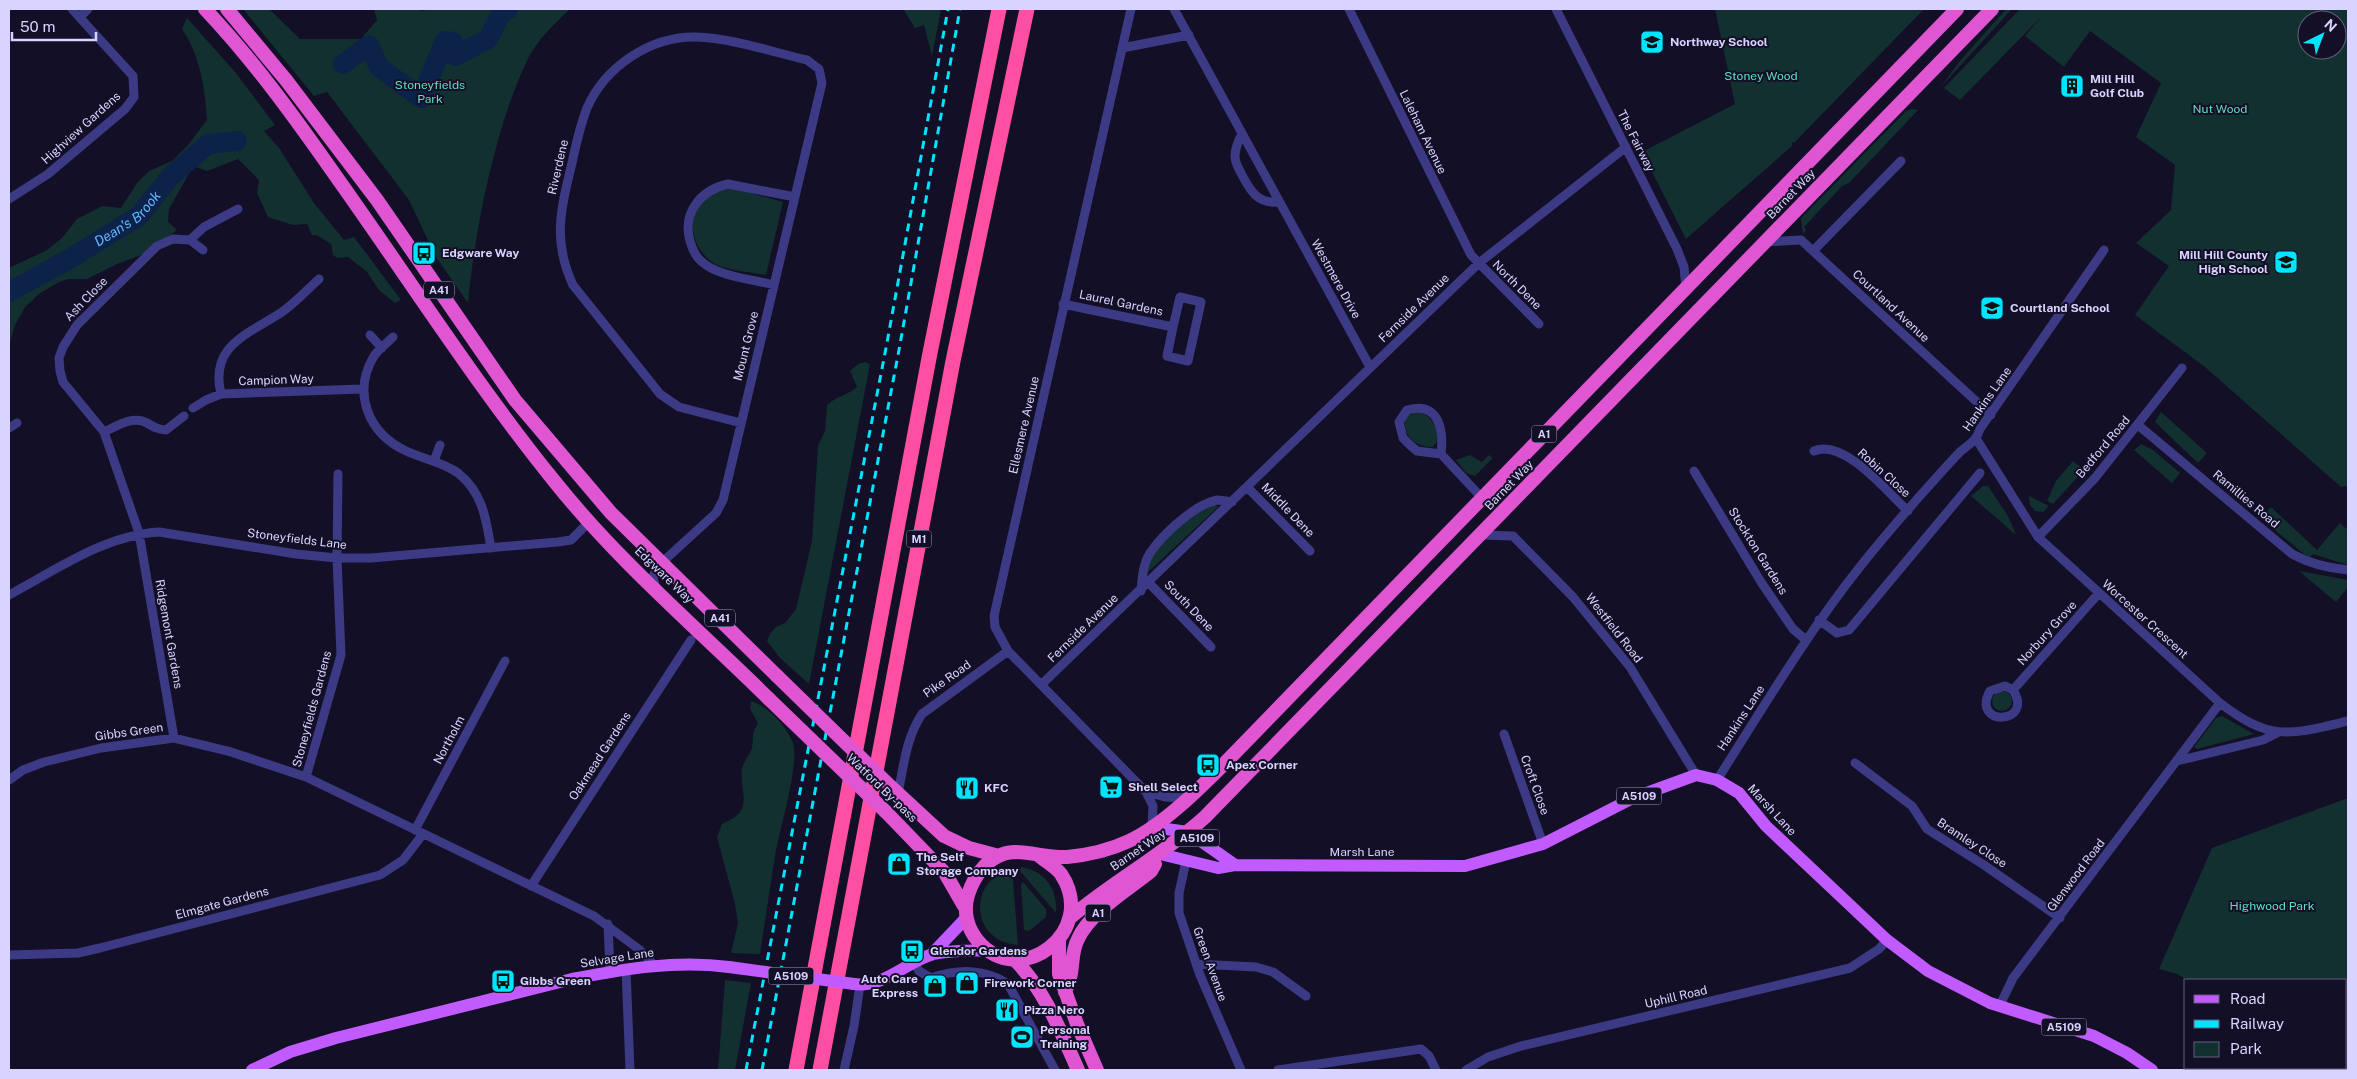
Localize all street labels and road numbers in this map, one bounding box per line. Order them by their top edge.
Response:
street label: Laleham Avenue [1397,88,1449,176]
street label: Highview Gardens [39,89,123,167]
street label: The Fairway [1614,108,1658,175]
street label: Riverdene [545,138,571,196]
street label: Barnet Way [1764,166,1819,222]
street label: Westmere Drive [1308,237,1364,321]
street label: North Dene [1490,258,1545,313]
street label: Courtland Avenue [1850,267,1932,345]
street label: Fernside Avenue [1376,271,1452,345]
street label: Ash Close [62,274,110,324]
road number: A41 [424,282,454,298]
street label: Laurel Gardens [1078,287,1164,319]
street label: Mount Grove [731,309,761,382]
street label: Hankins Lane [1960,364,2014,434]
street label: Campion Way [238,372,315,388]
street label: Ellesmere Avenue [1006,375,1042,475]
street label: Bedford Road [2073,413,2133,481]
road number: A1 [1532,426,1556,442]
street label: Robin Close [1855,446,1913,500]
street label: Barnet Way [1482,457,1537,513]
street label: Ramillies Road [2210,467,2282,531]
street label: Middle Dene [1259,480,1317,540]
street label: Stockton Gardens [1726,505,1790,597]
street label: Stoneyfields Lane [246,526,348,552]
road number: M1 [906,530,932,548]
street label: Edgware Way [632,544,696,607]
street label: Worcester Crescent [2099,577,2191,661]
street label: Ridgemont Gardens [153,578,185,690]
street label: South Dene [1161,578,1217,634]
street label: Fernside Avenue [1045,591,1121,665]
street label: Westfield Road [1583,591,1645,665]
street label: Norbury Grove [2015,598,2080,668]
road number: A41 [705,610,735,626]
street label: Stoneyfields Gardens [290,649,334,769]
street label: Pike Road [920,657,974,701]
street label: Hankins Lane [1715,682,1768,753]
street label: Oakmead Gardens [566,709,634,803]
street label: Northolm [430,713,468,767]
street label: Gibbs Green [94,720,164,744]
street label: Watford By-pass [844,751,920,825]
street label: Croft Close [1518,753,1552,817]
street label: Marsh Lane [1745,782,1799,839]
road number: A5109 [1616,788,1662,804]
street label: Bramley Close [1935,815,2010,871]
street label: Barnet Way [1108,826,1169,874]
road number: A5109 [1174,830,1220,846]
street label: Glenwood Road [2044,836,2108,914]
street label: Marsh Lane [1330,845,1395,859]
street label: Elmgate Gardens [174,884,270,922]
road number: A1 [1086,904,1110,921]
street label: Green Avenue [1190,925,1230,1003]
street label: Selvage Lane [579,945,655,971]
road number: A5109 [768,968,814,984]
street label: Uphill Road [1643,983,1709,1011]
road number: A5109 [2042,1019,2086,1036]

